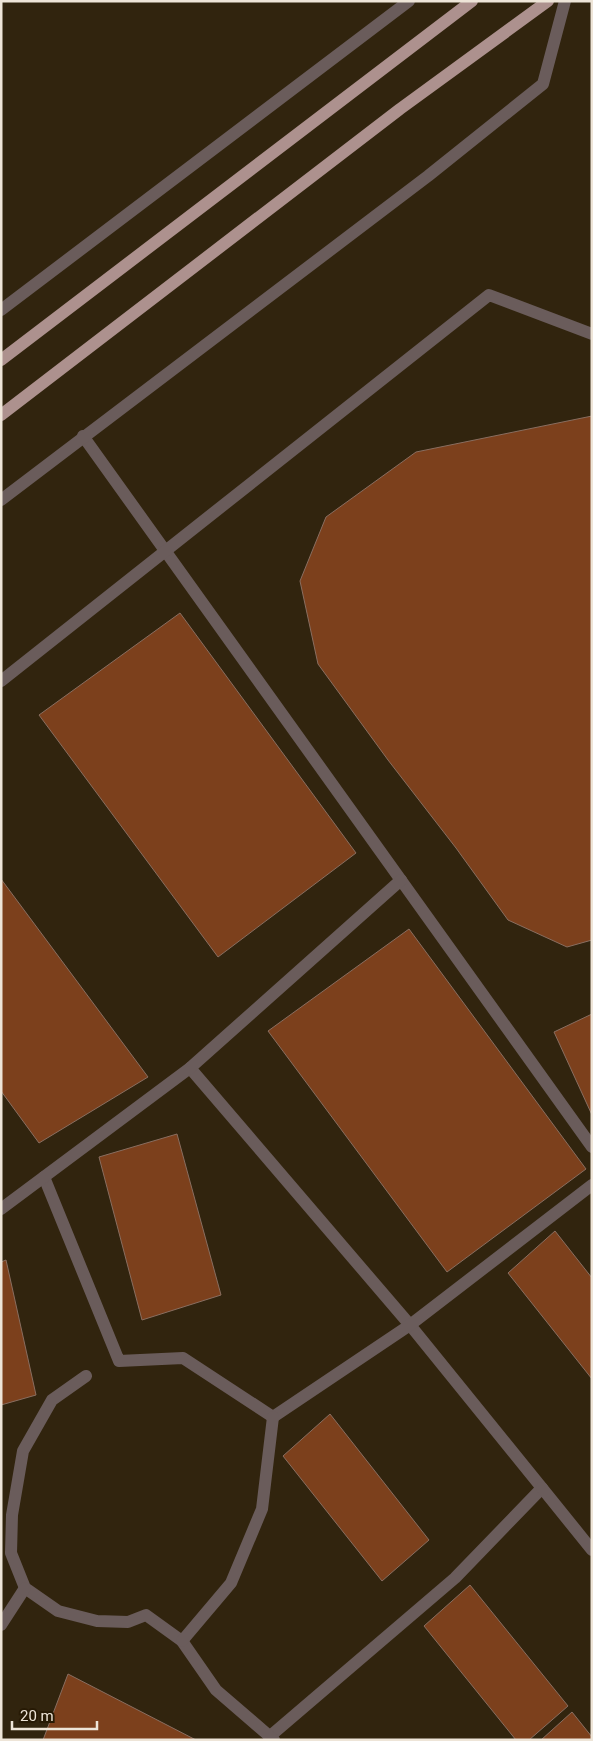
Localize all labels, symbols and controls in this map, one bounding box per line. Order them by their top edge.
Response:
scale bar [12,1698,98,1730]
text: 20 m [20,1707,54,1725]

